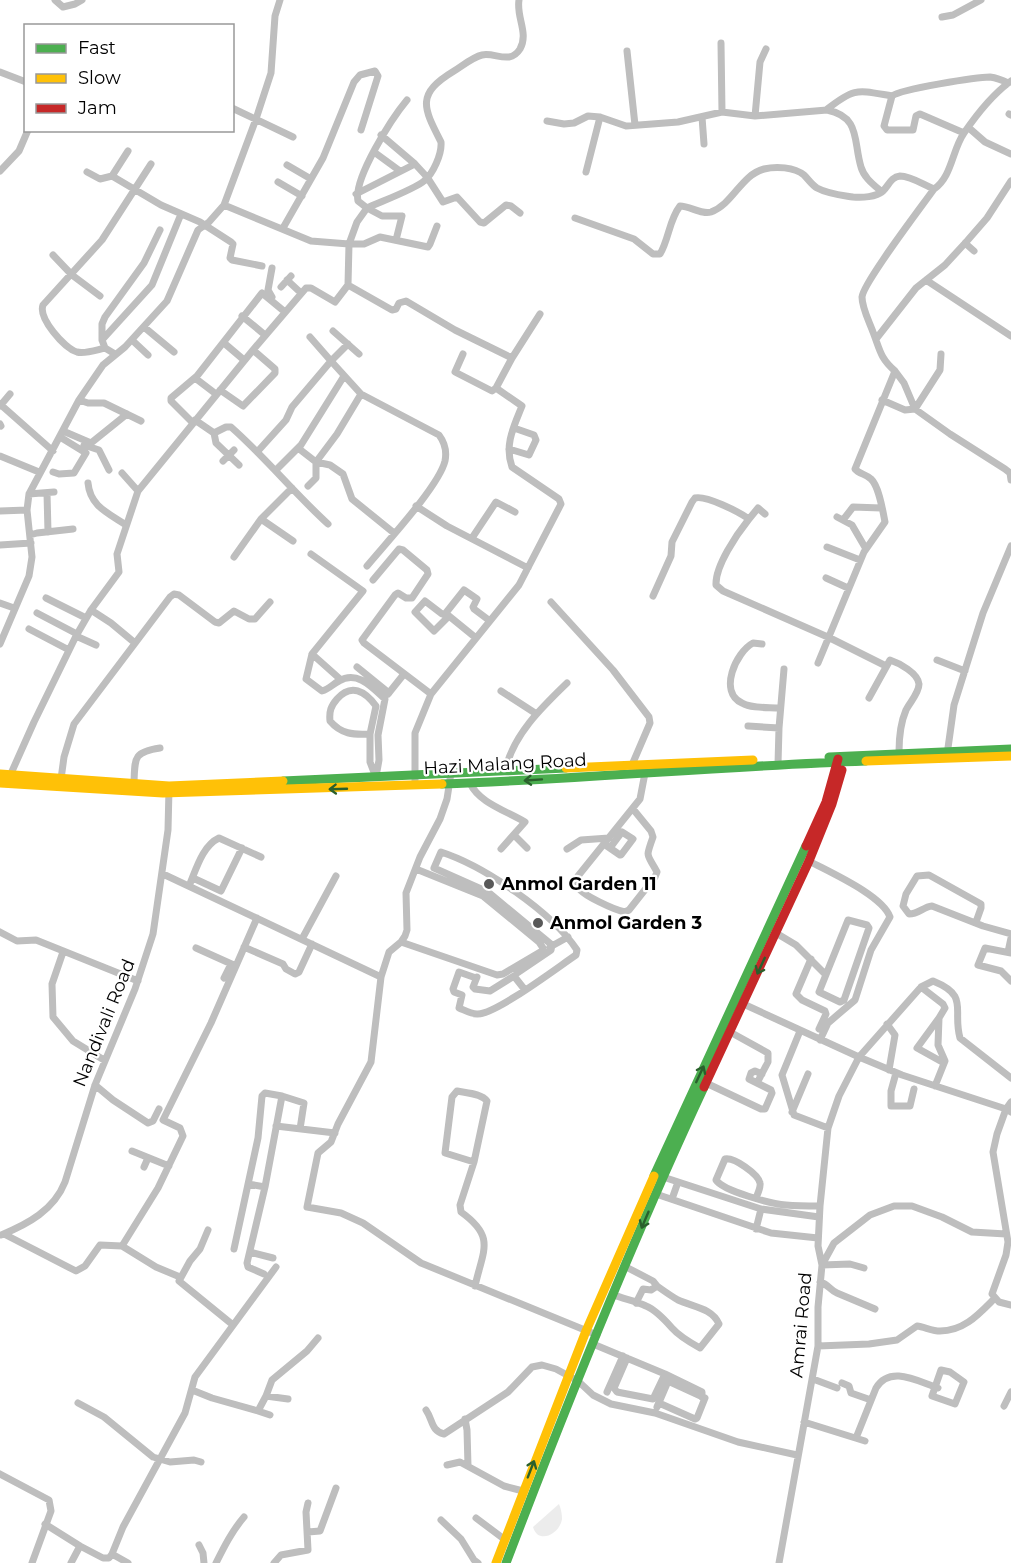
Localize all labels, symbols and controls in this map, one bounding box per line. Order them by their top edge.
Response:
legend [24,24,234,132]
text: Fast [78,37,116,59]
text: Slow [78,67,121,89]
text: Jam [77,97,117,119]
street label: Hazi Malang Road [423,749,587,779]
one-way arrow [524,775,544,786]
one-way arrow [329,783,349,794]
place label: Anmol Garden 11 [500,873,657,895]
marker: Anmol Garden 11 [482,877,496,891]
place label: Anmol Garden 3 [549,912,702,934]
marker: Anmol Garden 3 [531,916,545,930]
street label: Nandivali Road [68,956,140,1090]
one-way arrow [755,957,766,975]
one-way arrow [695,1066,707,1084]
one-way arrow [639,1210,650,1229]
street label: Amrai Road [785,1271,817,1379]
one-way arrow [527,1460,538,1479]

